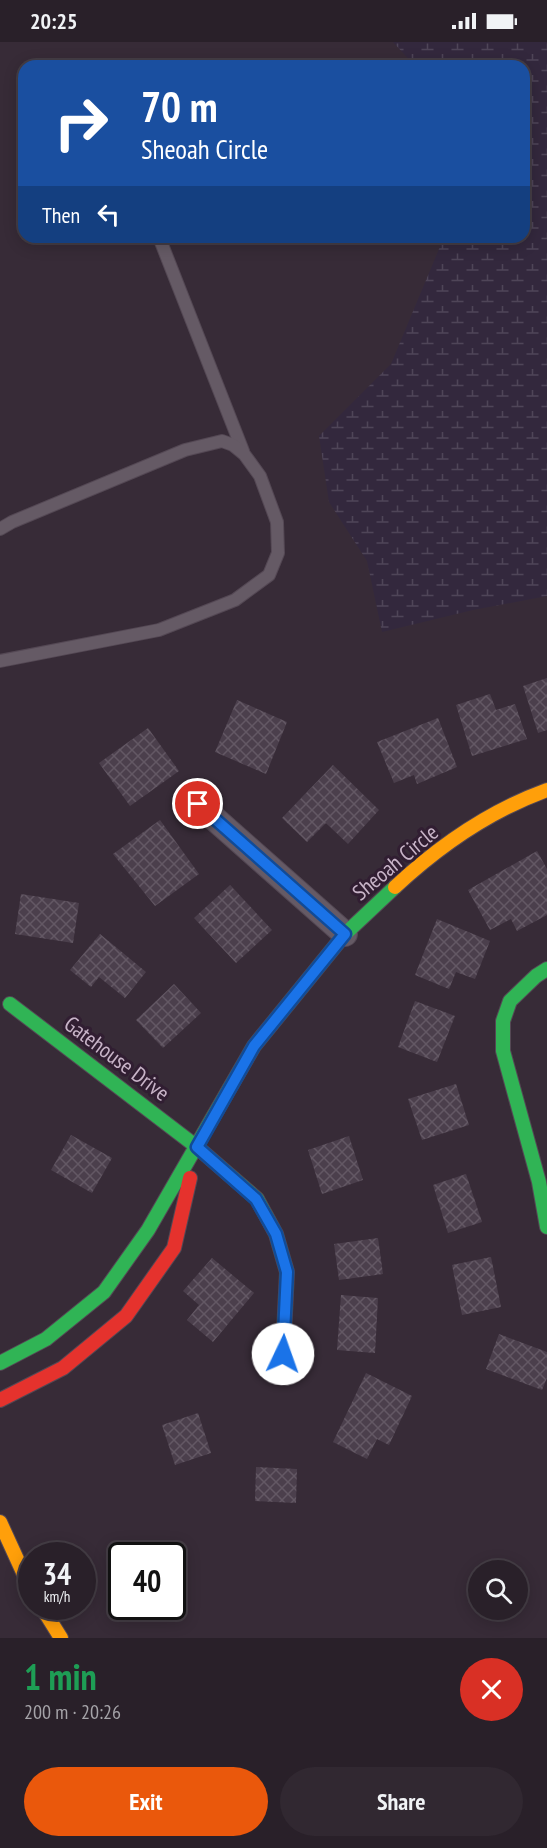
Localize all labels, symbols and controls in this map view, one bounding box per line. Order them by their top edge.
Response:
text: 20:25 [30,7,78,35]
text: 70 m [141,79,218,134]
icon: right [42,84,120,162]
text: Sheoah Circle [141,132,268,166]
icon: left [92,198,125,231]
text: Then [42,201,80,229]
pin [172,778,223,829]
icon: arrive [181,787,214,820]
street label: Sheoah Circle [346,818,444,906]
street label: Gatehouse Drive [59,1009,175,1107]
position arrow [251,1322,315,1386]
speed limit sign: 40 [108,1542,186,1620]
text: 34 [43,1554,71,1593]
map controls [468,1560,528,1620]
button: search [468,1560,528,1620]
text: km/h [44,1587,70,1606]
text: 1 min [24,1653,97,1700]
button: close [460,1658,523,1721]
text: 200 m · 20:26 [24,1699,121,1725]
button: Exit [24,1767,268,1836]
button: Share [280,1767,523,1836]

